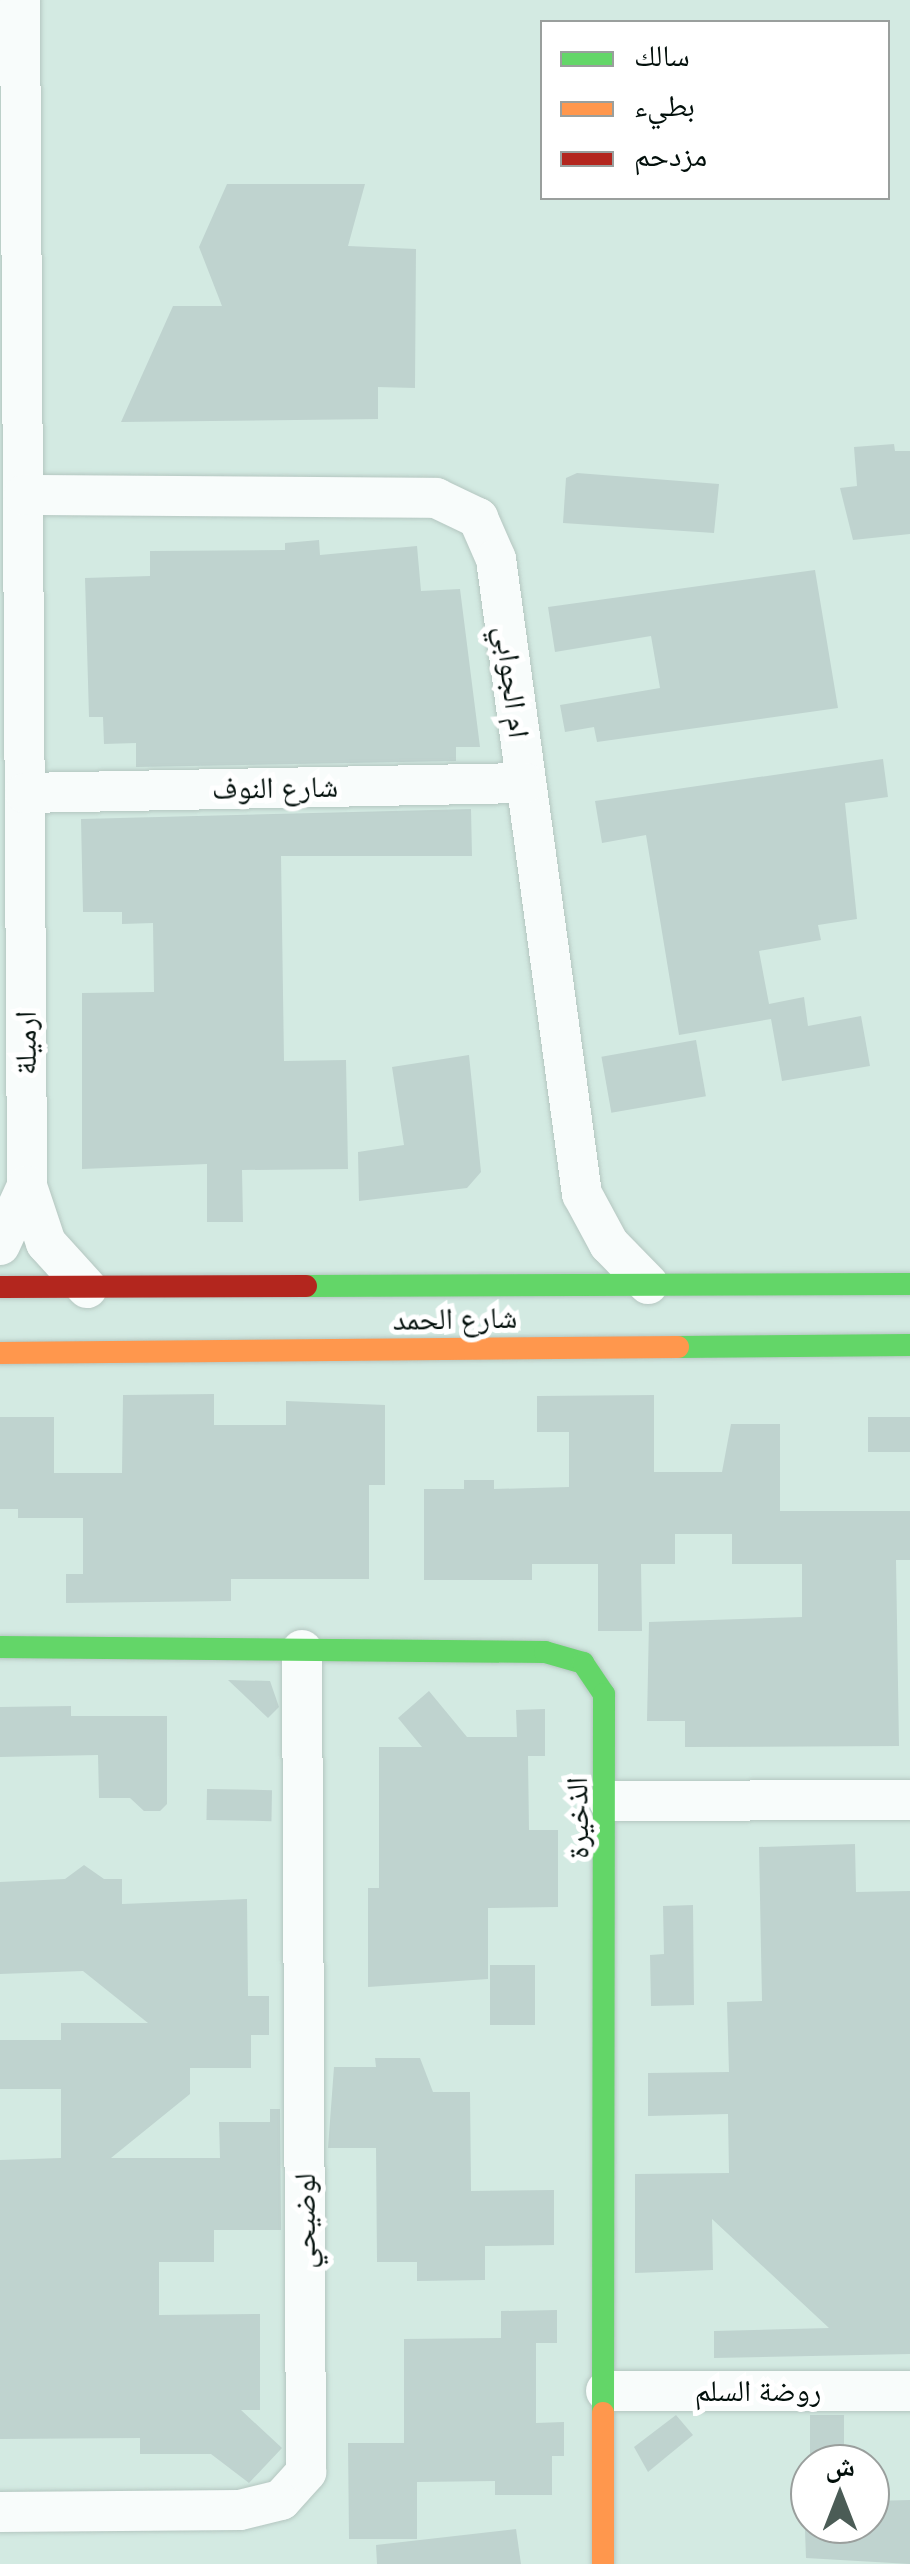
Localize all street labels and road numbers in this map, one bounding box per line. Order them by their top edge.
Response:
street label: ام الجوابي [487,624,537,740]
street label: شارع النوف [212,769,338,807]
street label: ارميلة [8,1011,44,1075]
street label: شارع الحمد [392,1300,518,1338]
street label: الذخيرة [559,1777,597,1859]
street label: لوضيحي [287,2173,323,2269]
street label: روضة السلم [695,2373,821,2409]

